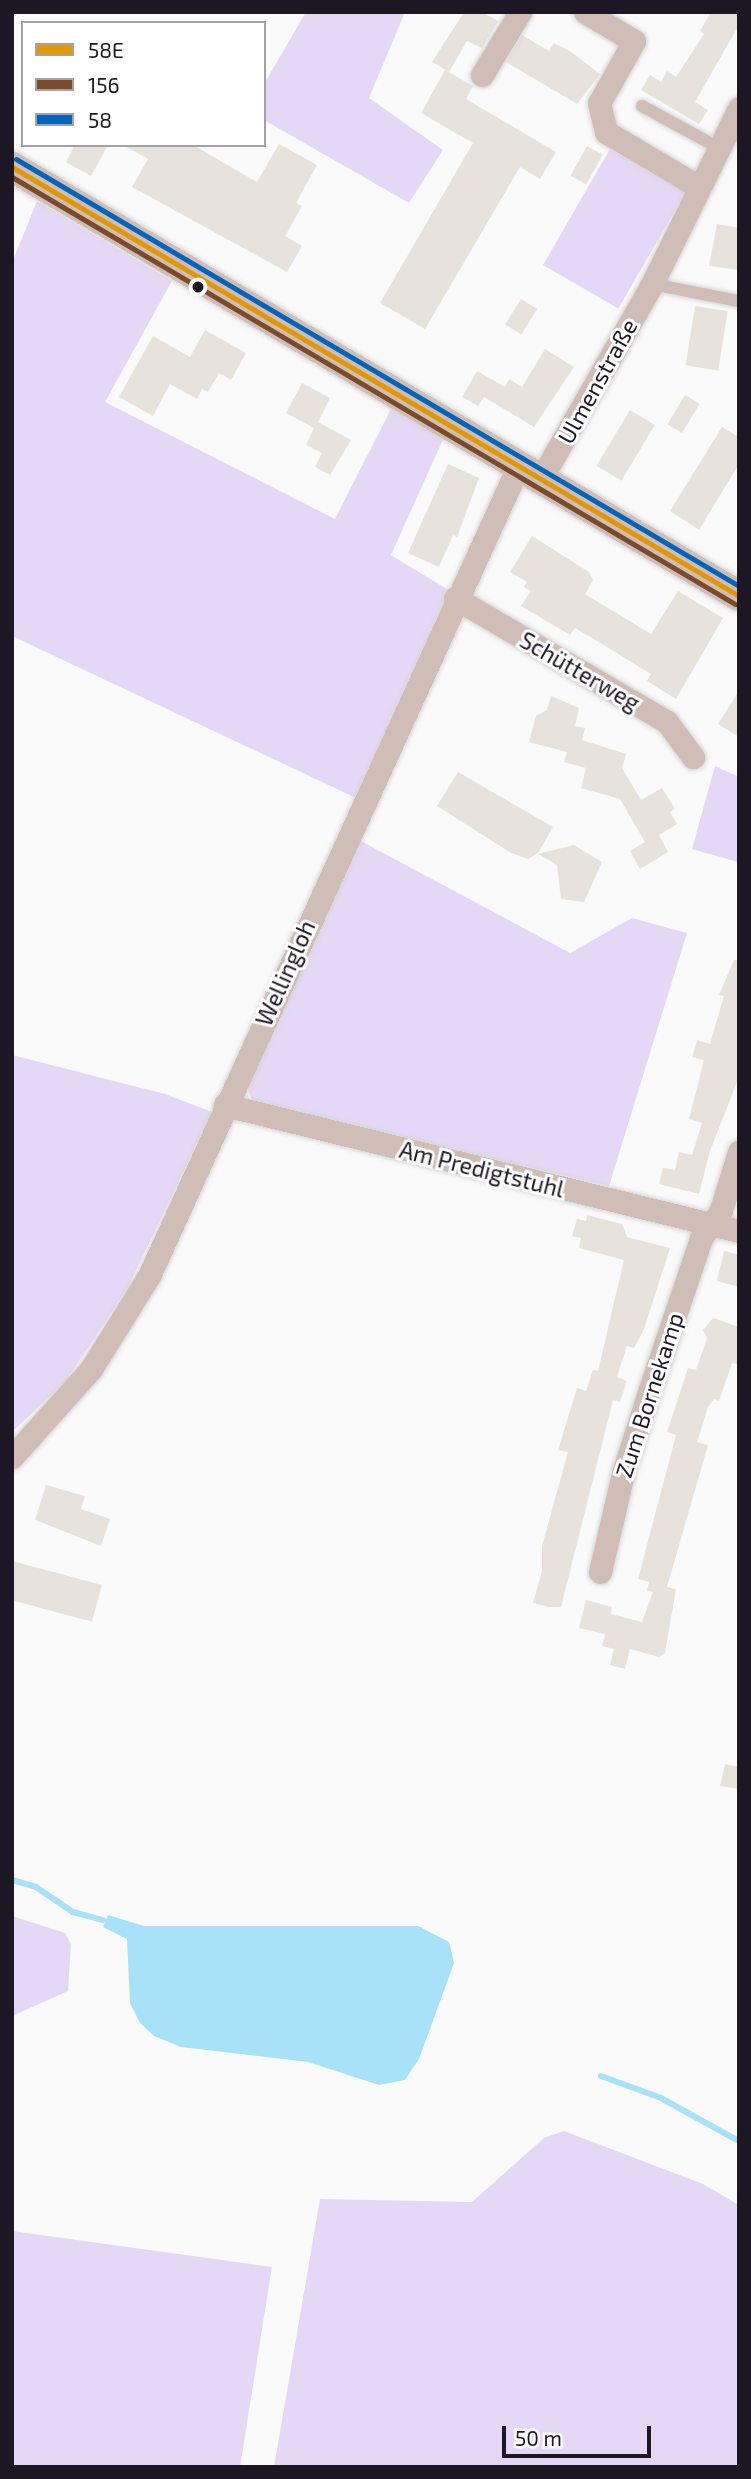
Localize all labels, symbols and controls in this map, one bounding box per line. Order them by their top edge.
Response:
legend [21,21,266,147]
text: 58E [88,37,124,62]
text: 156 [88,72,120,97]
text: 58 [88,107,112,132]
unlabelled marker [191,280,205,294]
street label: Ulmenstraße [551,314,643,448]
street label: Schütterweg [515,626,645,716]
street label: Wellingloh [250,916,320,1030]
street label: Am Predigtstuhl [397,1135,567,1203]
street label: Zum Bornekamp [609,1309,689,1481]
scale bar [506,2412,655,2456]
text: 50 m [515,2425,562,2450]

